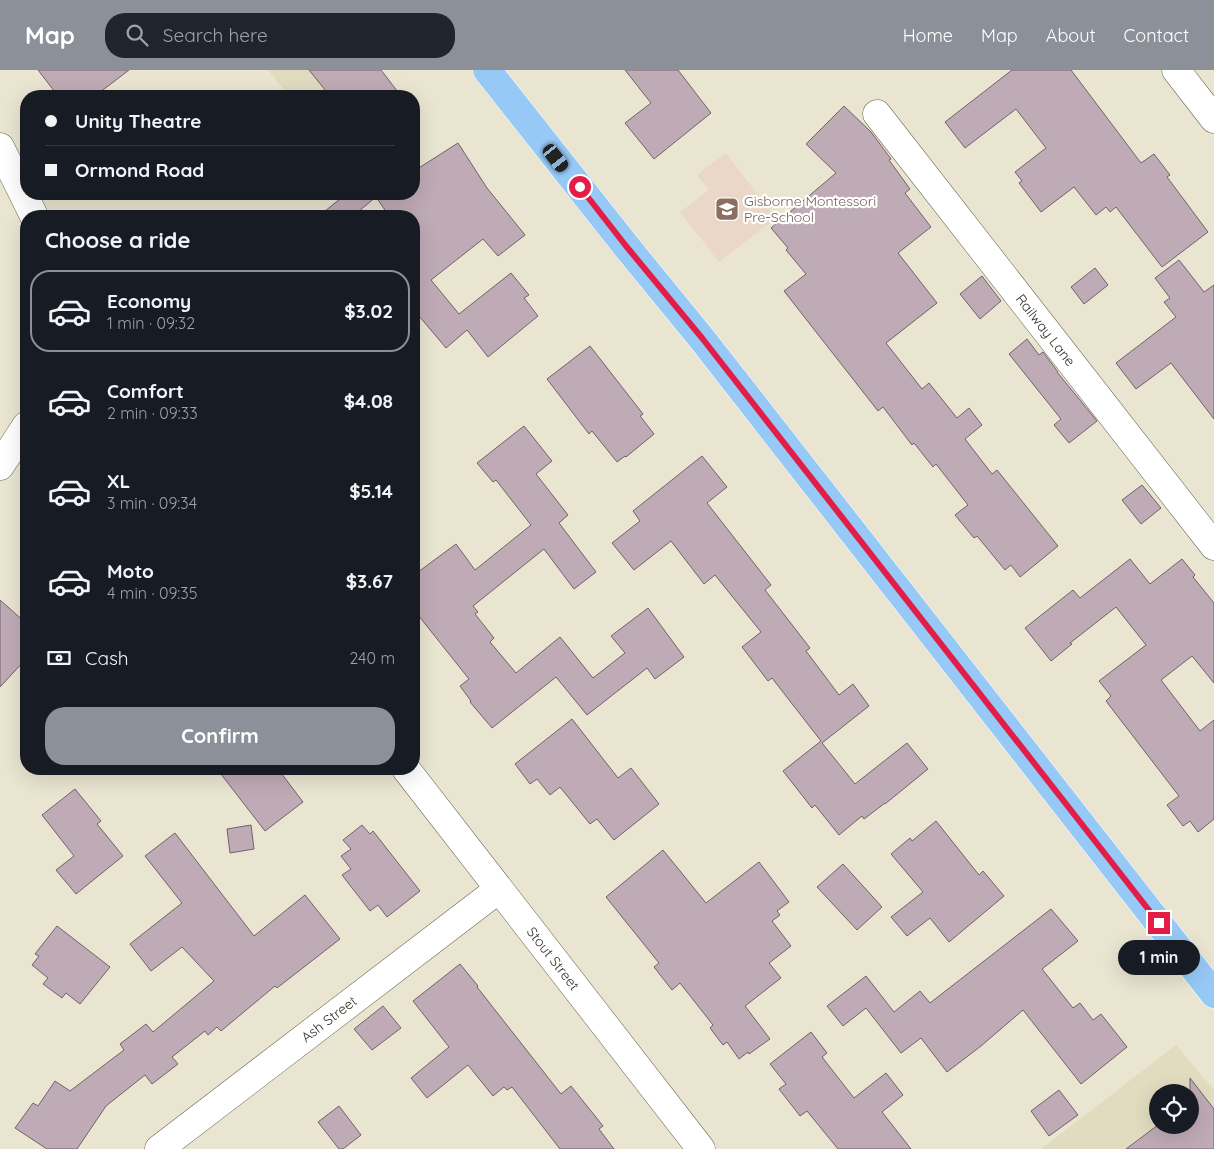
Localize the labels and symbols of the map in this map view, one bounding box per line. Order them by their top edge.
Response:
car [540,142,571,174]
route start [569,176,591,198]
place label: Gisborne Montessori Pre-School [744,192,876,226]
school or university icon: Gisborne Montessori Pre-School [714,196,740,222]
street label: Railway Lane [1012,290,1079,370]
route end [1148,912,1170,934]
street label: Stout Street [523,923,584,994]
callout: 1 min [1118,940,1200,976]
street label: Ash Street [297,992,361,1046]

